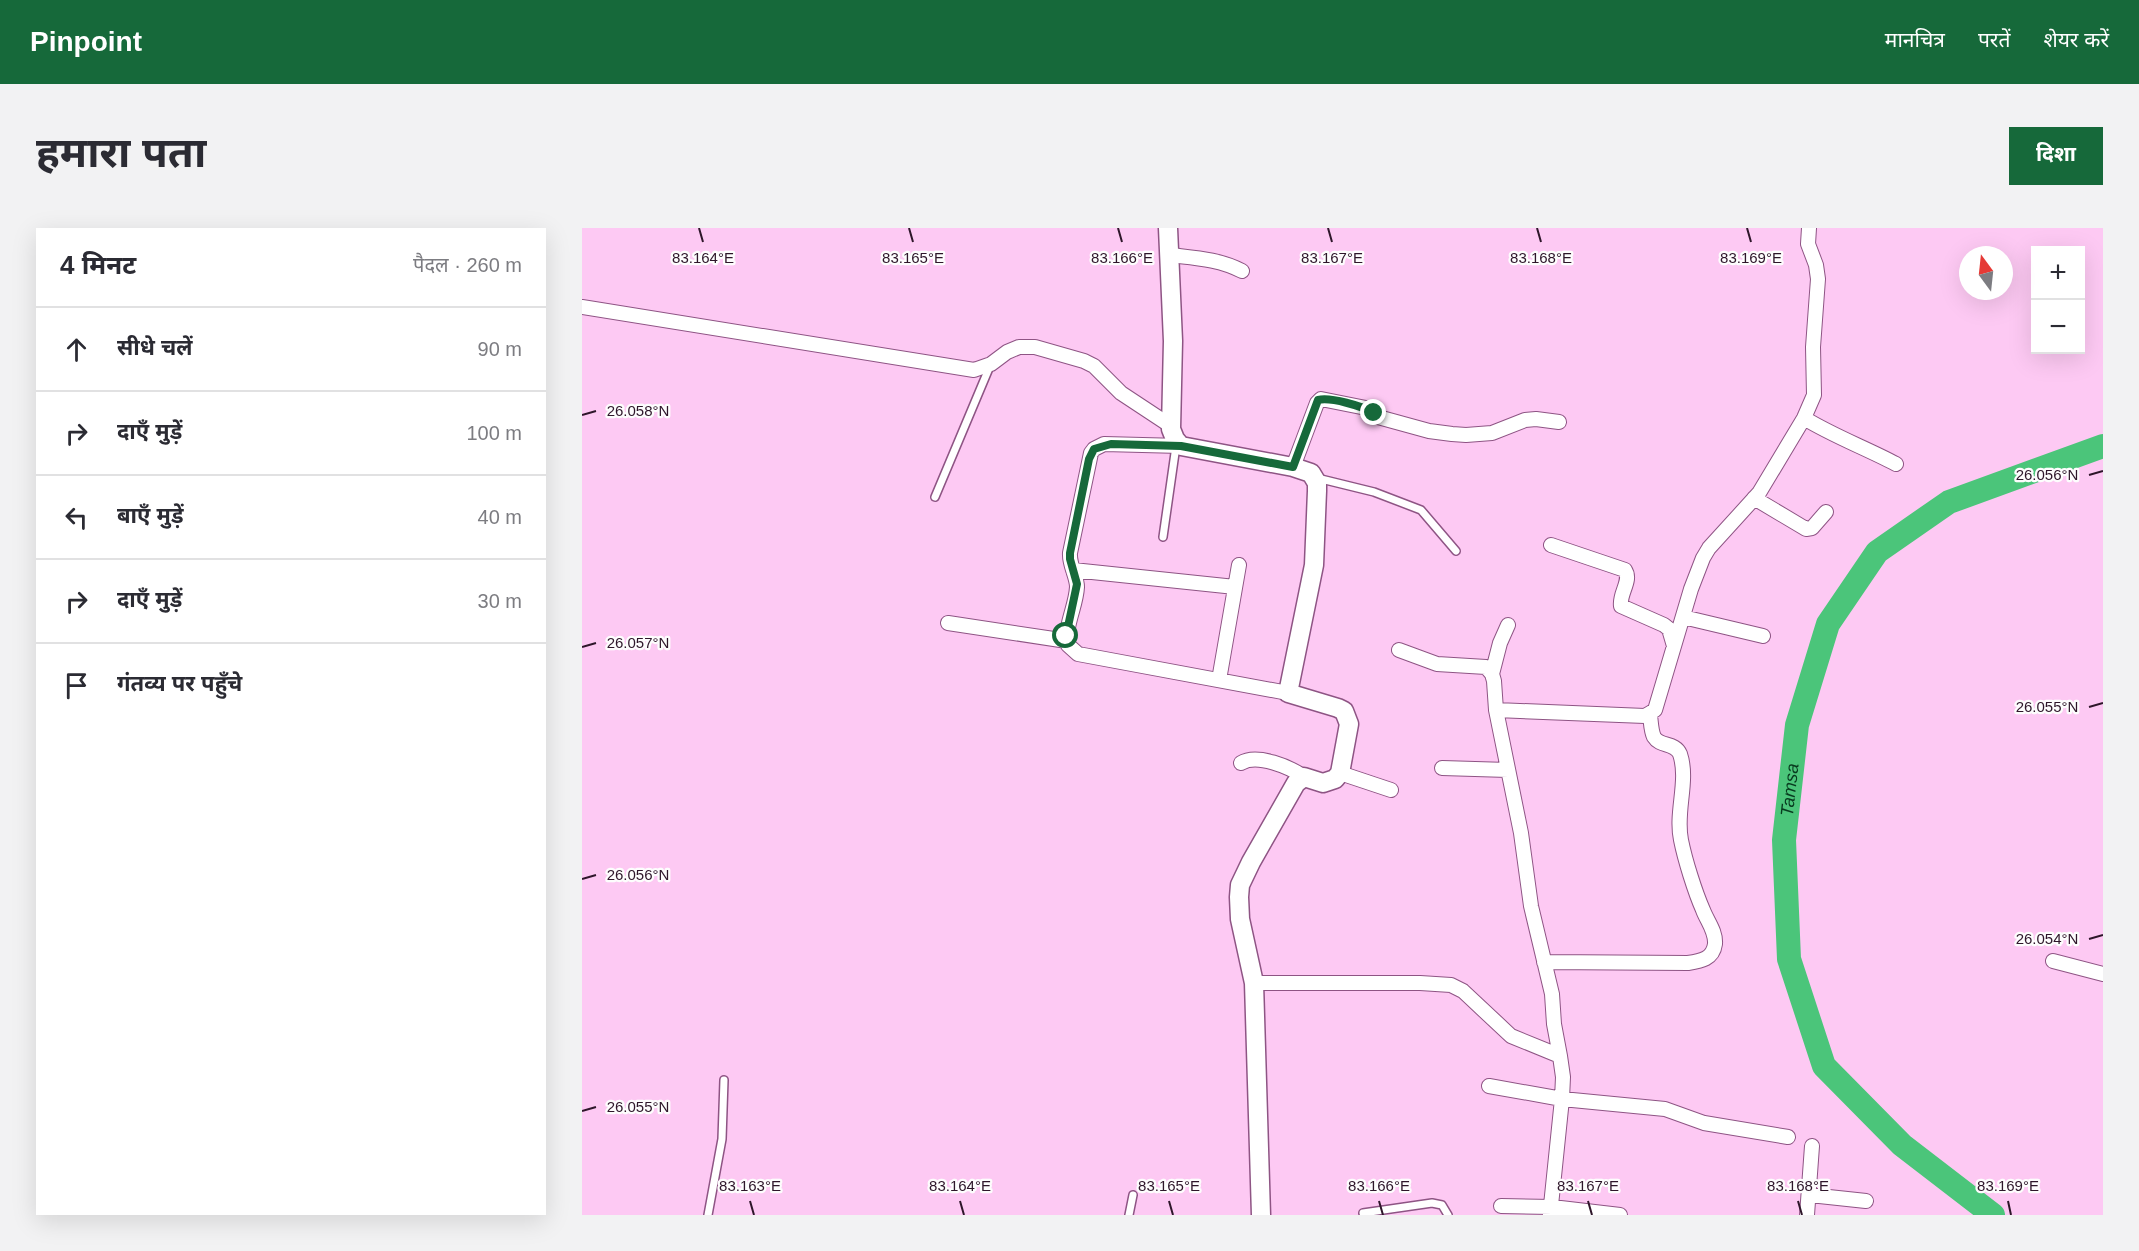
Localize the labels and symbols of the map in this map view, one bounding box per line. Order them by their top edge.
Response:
north arrow [1959,246,2013,300]
text: 83.164°E [672,249,734,266]
text: 83.165°E [882,249,944,266]
text: 83.166°E [1091,249,1153,266]
text: 83.167°E [1301,249,1363,266]
text: 83.168°E [1510,249,1572,266]
text: 83.169°E [1720,249,1782,266]
route end [1360,399,1386,425]
text: 26.058°N [607,402,669,419]
text: 26.056°N [2016,466,2078,483]
route start [1052,622,1078,648]
text: 26.057°N [607,634,669,651]
text: 26.055°N [2016,698,2078,715]
water label: Tamsa [1777,762,1803,817]
text: 26.056°N [607,866,669,883]
text: 26.054°N [2016,930,2078,947]
text: 26.055°N [607,1098,669,1115]
text: 83.163°E [719,1177,781,1194]
text: 83.164°E [929,1177,991,1194]
text: 83.165°E [1138,1177,1200,1194]
text: 83.166°E [1348,1177,1410,1194]
text: 83.167°E [1557,1177,1619,1194]
text: 83.168°E [1767,1177,1829,1194]
text: 83.169°E [1977,1177,2039,1194]

